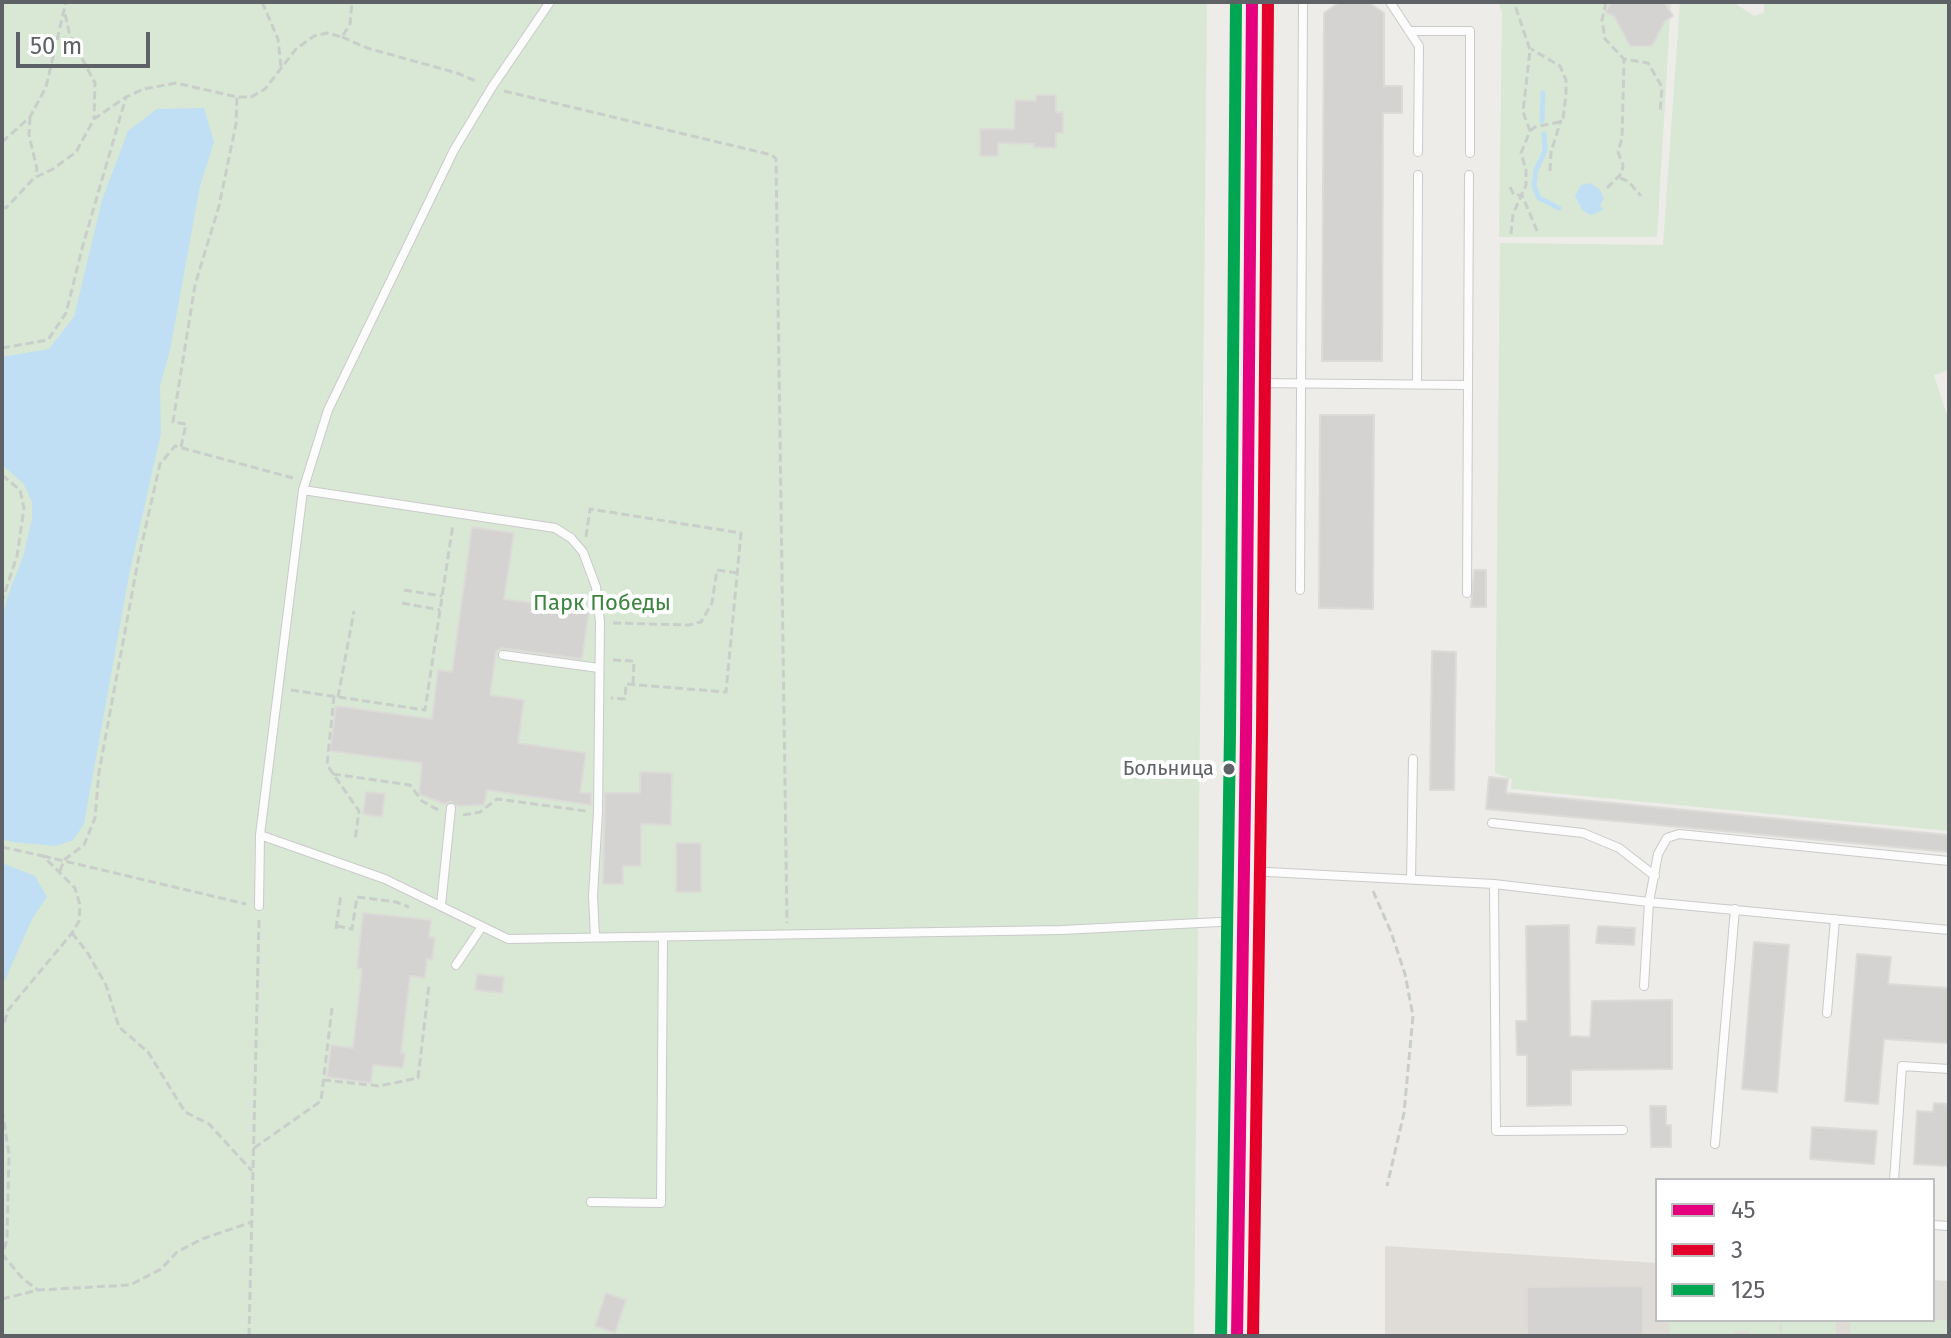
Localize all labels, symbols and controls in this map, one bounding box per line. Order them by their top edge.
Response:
scale bar [20,16,154,66]
text: 50 m [30,32,82,60]
park label: Парк Победы [533,591,671,617]
place label: Больница [1123,757,1214,781]
marker: Больница [1221,761,1237,777]
legend [1655,1178,1935,1322]
text: 45 [1731,1196,1756,1224]
text: 3 [1731,1236,1743,1264]
text: 125 [1731,1276,1765,1304]

